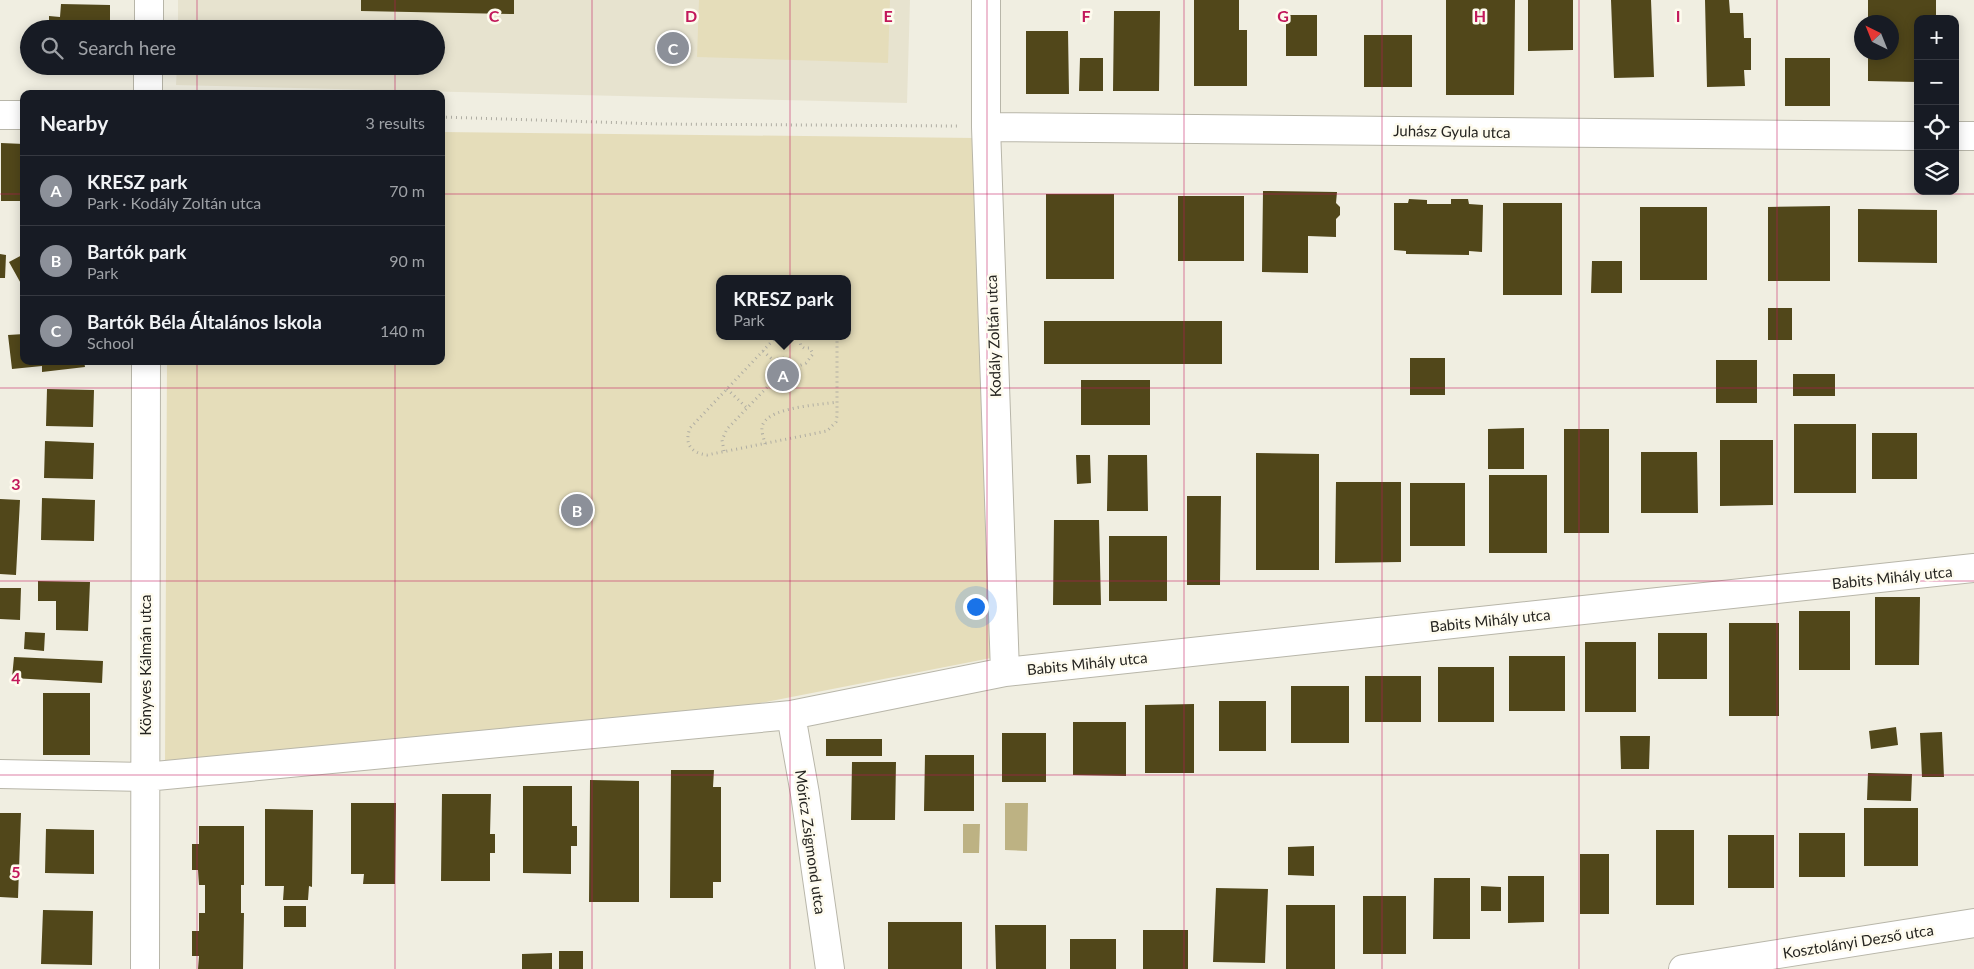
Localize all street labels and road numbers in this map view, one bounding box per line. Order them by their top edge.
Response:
street label: Juhász Gyula utca [1393,121,1511,141]
street label: Kodály Zoltán utca [982,274,1004,398]
street label: Babits Mihály utca [1831,562,1953,592]
street label: Könyves Kálmán utca [136,595,154,735]
street label: Babits Mihály utca [1429,605,1551,635]
street label: Babits Mihály utca [1026,648,1148,678]
street label: Móricz Zsigmond utca [792,769,830,915]
street label: Kosztolányi Dezső utca [1781,920,1935,962]

